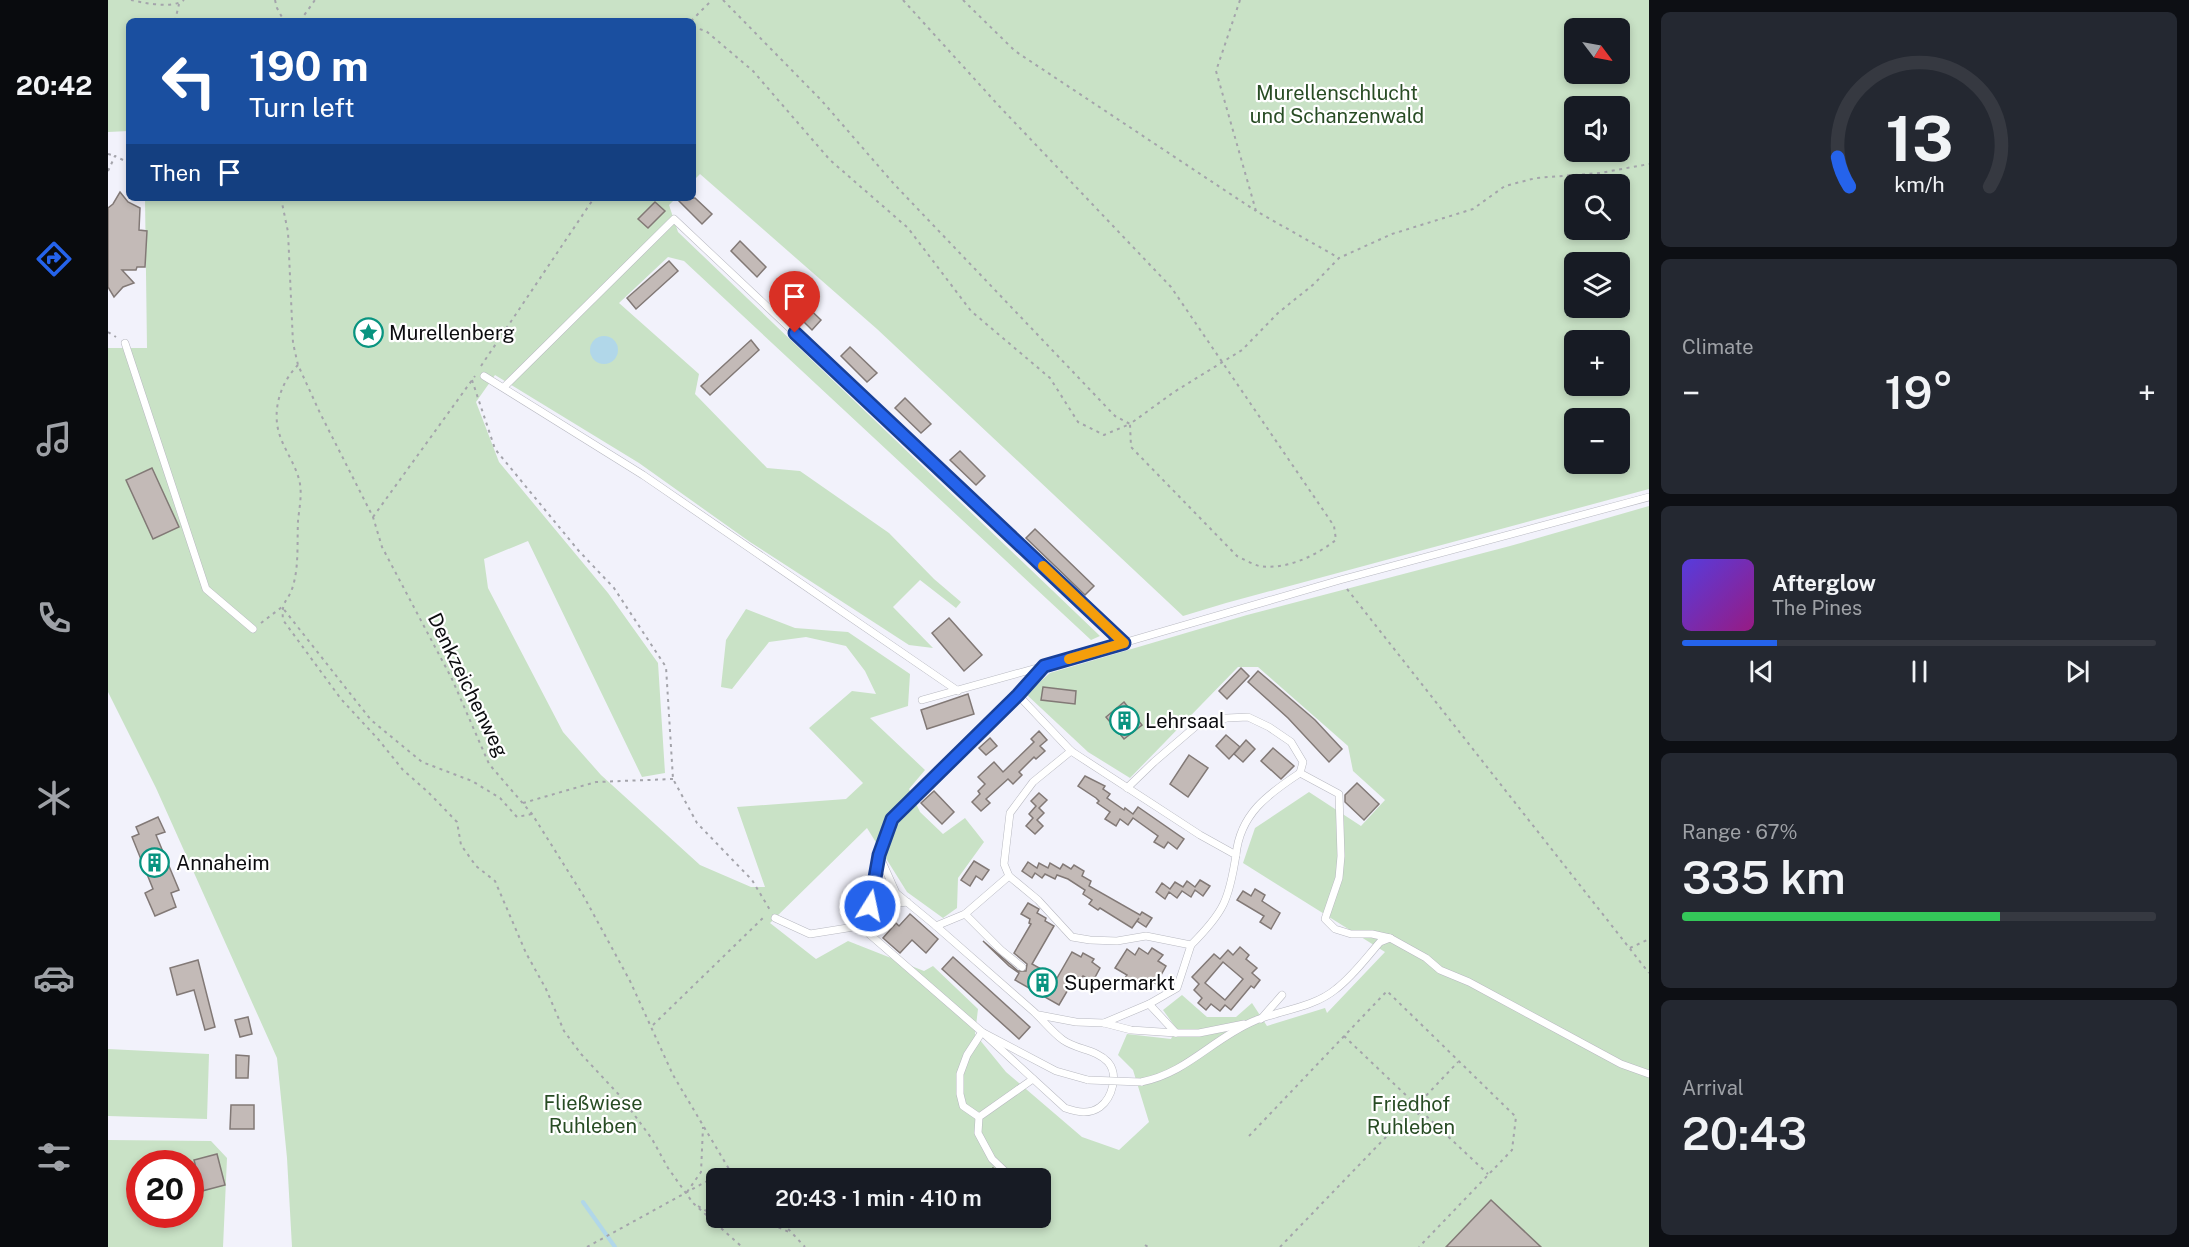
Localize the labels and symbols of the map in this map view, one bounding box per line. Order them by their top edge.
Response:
north arrow [1564,18,1630,84]
park label: Murellenschlucht und Schanzenwald [1250,81,1424,128]
pin [769,271,820,333]
place icon: Murellenberg [352,317,384,349]
place label: Murellenberg [389,321,515,345]
street label: Denkzeichenweg [423,609,513,761]
building icon: Lehrsaal [1108,705,1140,737]
place label: Lehrsaal [1145,709,1225,733]
building icon: Annaheim [139,847,171,879]
place label: Annaheim [176,851,270,875]
position arrow [838,874,902,938]
building icon: Supermarkt [1027,967,1059,999]
place label: Supermarkt [1064,971,1175,995]
park label: Fließwiese Ruhleben [543,1091,643,1138]
park label: Friedhof Ruhleben [1367,1092,1455,1139]
speed limit sign: 20 [126,1150,204,1228]

